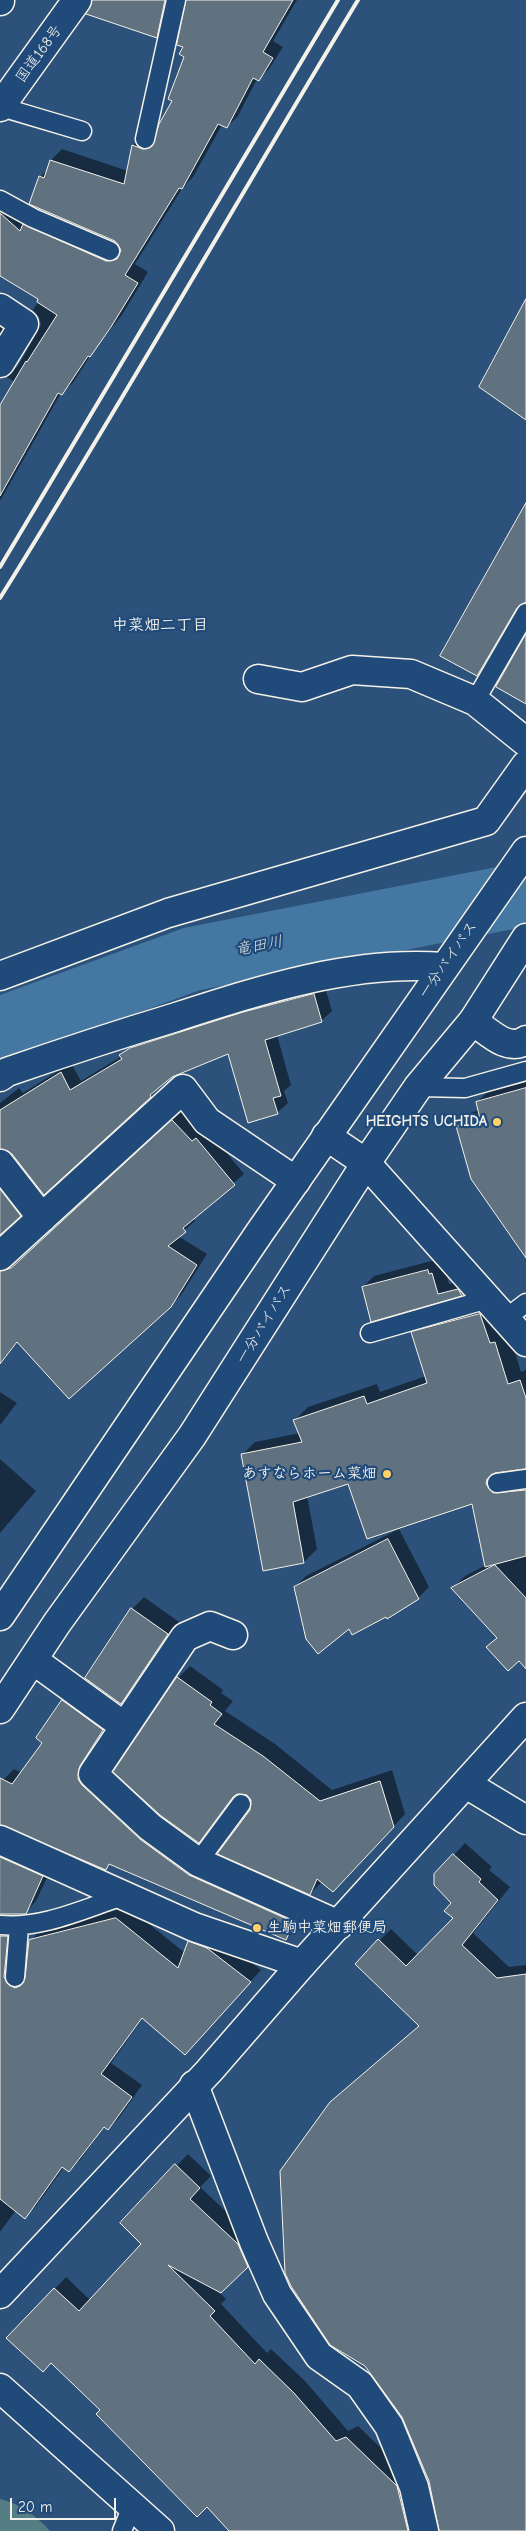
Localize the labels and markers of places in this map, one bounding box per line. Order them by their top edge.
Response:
place label: HEIGHTS UCHIDA [366,1113,487,1131]
marker: HEIGHTS UCHIDA [491,1116,503,1128]
place label: あすならホーム菜畑 [242,1465,377,1483]
marker: あすならホーム菜畑 [381,1468,393,1480]
place label: 生駒中菜畑郵便局 [267,1919,387,1937]
marker: 生駒中菜畑郵便局 [251,1922,263,1934]

